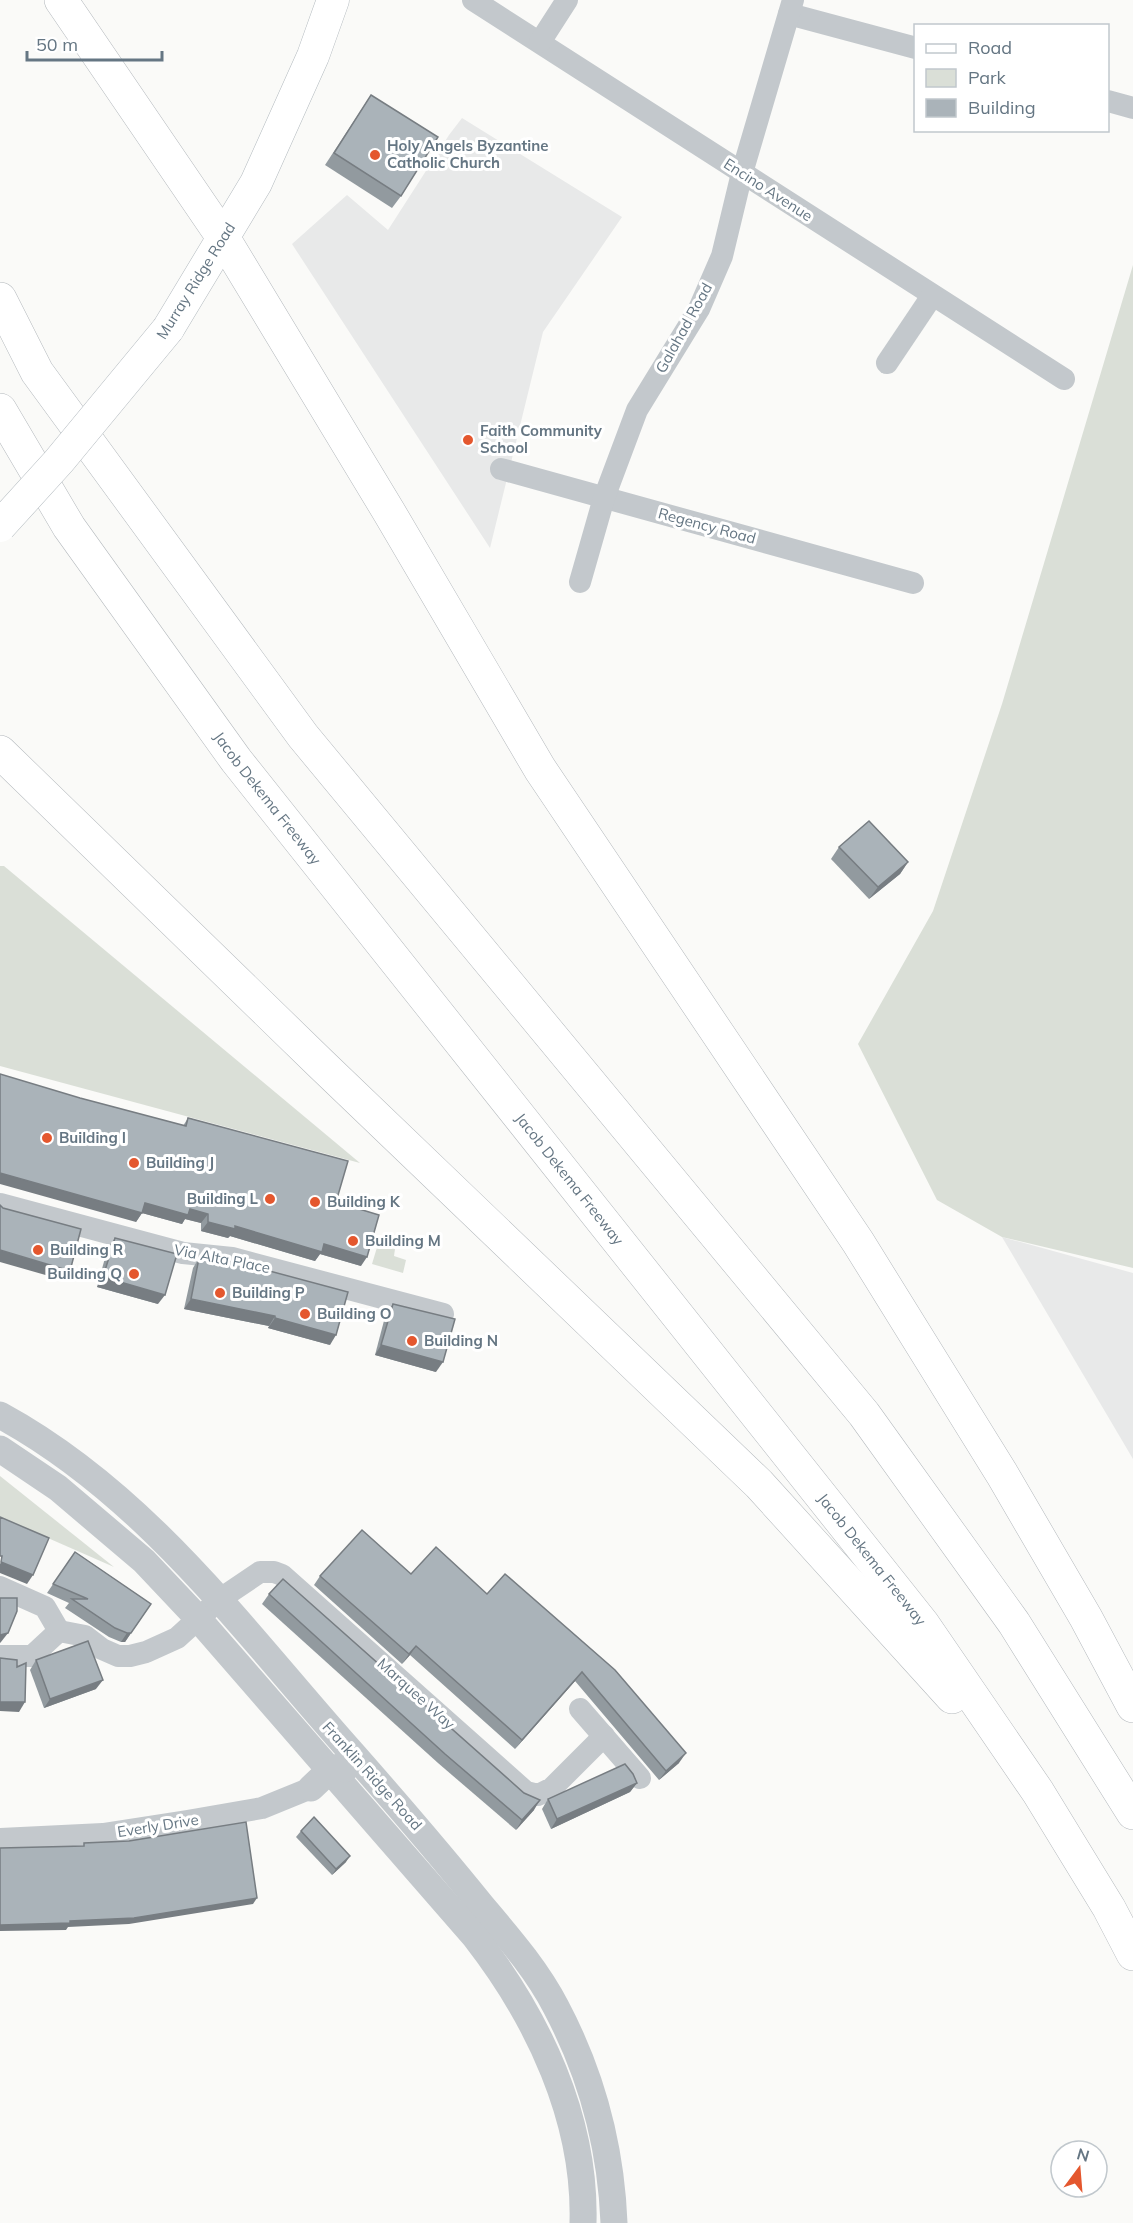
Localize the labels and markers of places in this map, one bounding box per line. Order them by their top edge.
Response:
place label: Holy Angels Byzantine Catholic Church [387,136,548,172]
marker: Holy Angels Byzantine Catholic Church [368,148,382,162]
place label: Faith Community School [480,421,603,457]
marker: Faith Community School [461,433,475,447]
place label: Building I [59,1128,126,1147]
marker: Building I [40,1131,54,1145]
place label: Building J [146,1153,214,1172]
marker: Building J [127,1156,141,1170]
place label: Building L [187,1189,259,1208]
marker: Building L [263,1192,277,1206]
place label: Building K [327,1192,401,1211]
marker: Building K [308,1195,322,1209]
place label: Building M [365,1231,441,1250]
marker: Building M [346,1234,360,1248]
place label: Building R [50,1240,124,1259]
marker: Building R [31,1243,45,1257]
place label: Building Q [47,1264,122,1283]
marker: Building Q [127,1267,141,1281]
place label: Building P [232,1283,305,1302]
marker: Building P [213,1286,227,1300]
place label: Building O [317,1304,392,1323]
marker: Building O [298,1307,312,1321]
place label: Building N [424,1331,498,1350]
marker: Building N [405,1334,419,1348]

